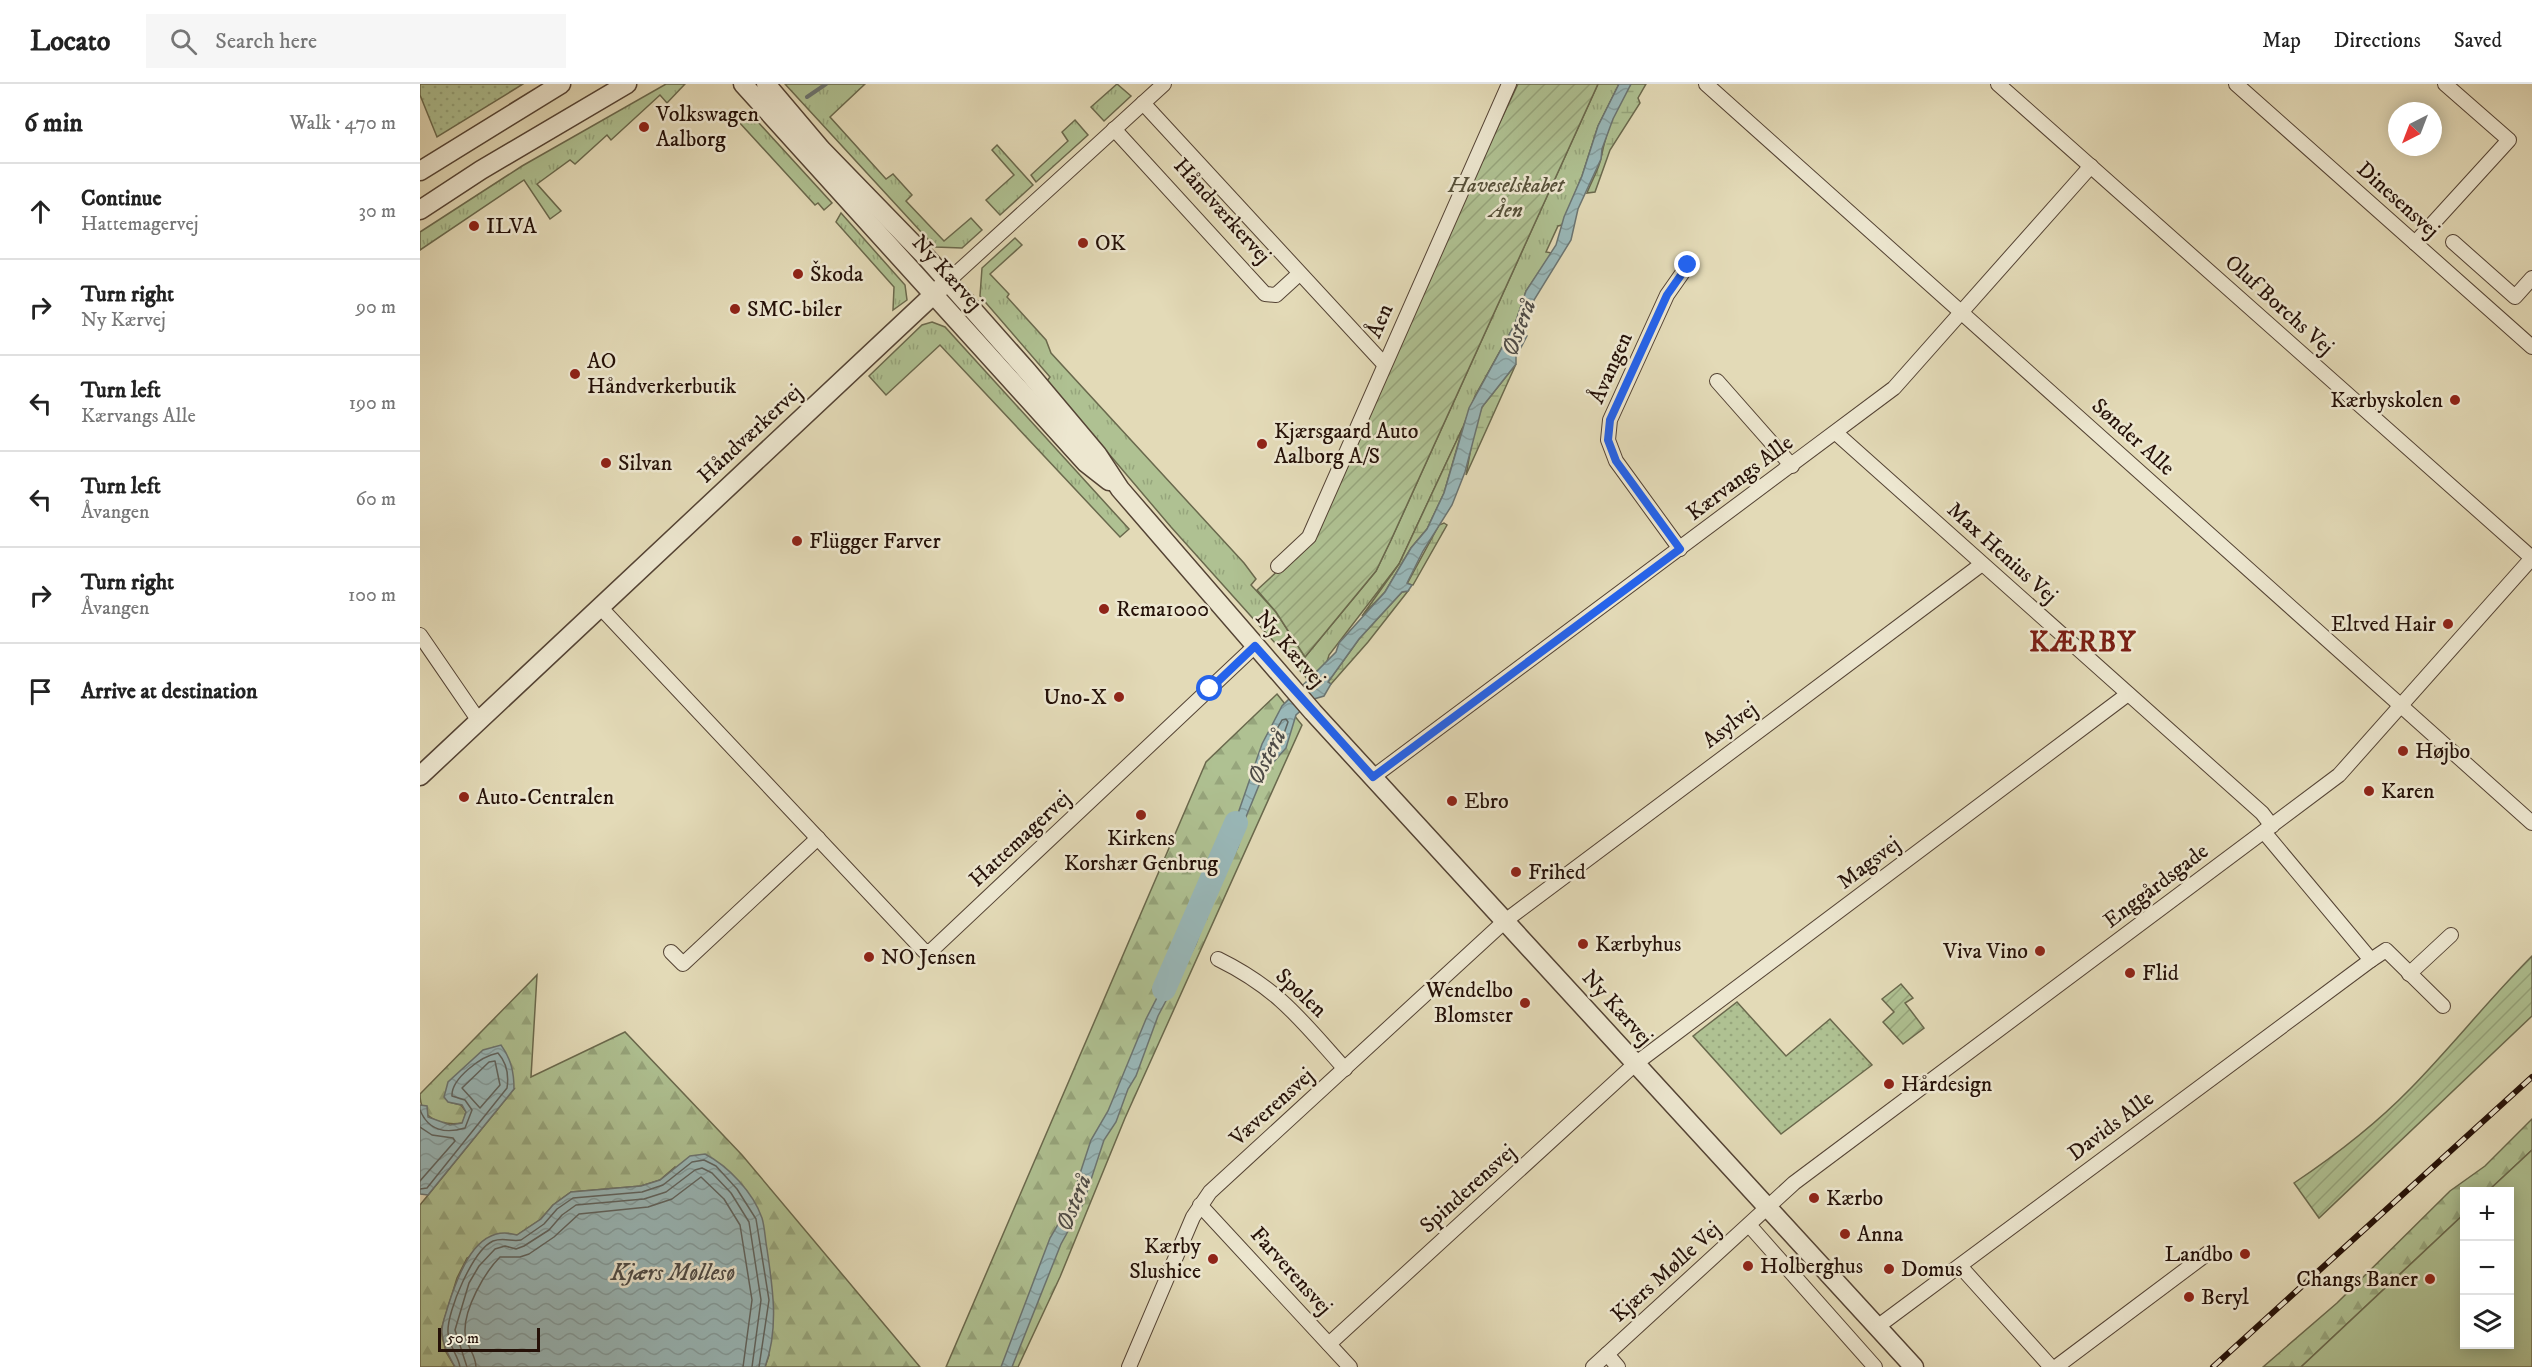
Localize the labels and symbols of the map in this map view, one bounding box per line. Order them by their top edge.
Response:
place label: Volkswagen Aalborg [655,101,759,153]
north arrow [2388,102,2442,156]
marker: Volkswagen Aalborg [637,120,651,134]
street label: Håndværkervej [1168,153,1276,269]
street label: Dinesensvej [2351,156,2445,244]
park label: Haveselskabet Åen [1447,172,1565,224]
place label: ILVA [486,213,538,240]
marker: ILVA [467,219,481,233]
street label: Ny Kærvej [906,229,988,317]
place label: OK [1095,230,1126,257]
marker: OK [1076,236,1090,250]
street label: Oluf Borchs Vej [2219,249,2339,361]
route end [1674,251,1700,277]
place label: Škoda [810,260,864,288]
marker: Škoda [791,267,805,281]
water label: Østerå [1495,295,1544,360]
place label: SMC-biler [747,296,843,323]
street label: Åen [1360,299,1400,342]
marker: SMC-biler [728,302,742,316]
street label: Åvangen [1582,327,1639,408]
place label: AO Håndverkerbutik [587,348,737,400]
marker: AO Håndverkerbutik [568,367,582,381]
street label: Håndværkervej [692,379,808,489]
place label: Kærbyskolen [2330,387,2443,414]
street label: Sønder Alle [2086,393,2180,481]
marker: Kærbyskolen [2448,393,2462,407]
place label: Kjærsgaard Auto Aalborg A/S [1274,418,1418,470]
street label: Kærvangs Alle [1682,429,1798,527]
marker: Kjærsgaard Auto Aalborg A/S [1255,437,1269,451]
place label: Silvan [618,450,673,477]
marker: Silvan [599,456,613,470]
street label: Max Henius Vej [1941,496,2063,610]
place label: Flügger Farver [809,528,941,555]
marker: Flügger Farver [790,534,804,548]
place label: Rema1000 [1116,596,1209,623]
marker: Rema1000 [1097,602,1111,616]
street label: Ny Kærvej [1249,605,1331,693]
place label: Eltved Hair [2331,611,2437,638]
marker: Eltved Hair [2441,617,2455,631]
district label: KÆRBY [2029,625,2137,660]
route start [1196,675,1222,701]
place label: Uno-X [1043,684,1107,711]
marker: Uno-X [1112,690,1126,704]
street label: Asylvej [1697,696,1763,754]
water label: Østerå [1240,724,1294,790]
place label: Højbo [2415,738,2470,765]
marker: Højbo [2396,744,2410,758]
place label: Karen [2381,778,2435,805]
place label: Auto-Centralen [476,784,615,811]
marker: Karen [2362,784,2376,798]
street label: Hattemagervej [964,785,1076,893]
place label: Ebro [1464,788,1509,815]
marker: Auto-Centralen [457,790,471,804]
marker: Ebro [1445,794,1459,808]
marker: Kirkens Korshær Genbrug [1134,808,1148,822]
place label: Kirkens Korshær Genbrug [1064,825,1218,877]
street label: Magsvej [1832,831,1906,895]
street label: Enggårdsgade [2098,838,2214,934]
place label: Frihed [1528,859,1586,886]
marker: Frihed [1509,865,1523,879]
place label: Kærbyhus [1595,931,1681,958]
marker: Kærbyhus [1576,937,1590,951]
place label: Viva Vino [1942,938,2028,965]
place label: NO Jensen [881,944,977,971]
marker: Viva Vino [2033,944,2047,958]
marker: NO Jensen [862,950,876,964]
place label: Flid [2142,960,2179,987]
street label: Spolen [1270,963,1333,1024]
street label: Ny Kærvej [1576,964,1658,1052]
marker: Flid [2123,966,2137,980]
place label: Wendelbo Blomster [1425,977,1514,1029]
marker: Wendelbo Blomster [1518,996,1532,1010]
street label: Væverensvej [1224,1062,1320,1153]
place label: Hårdesign [1901,1071,1993,1098]
marker: Hårdesign [1882,1077,1896,1091]
street label: Davids Alle [2063,1085,2159,1167]
street label: Spinderensvej [1414,1139,1522,1239]
water label: Østerå [1049,1170,1099,1236]
place label: Kærbo [1826,1185,1883,1212]
marker: Kærbo [1807,1191,1821,1205]
street label: Kjærs Mølle Vej [1606,1216,1726,1328]
street label: Farverensvej [1244,1221,1338,1321]
place label: Anna [1857,1221,1904,1248]
marker: Anna [1838,1227,1852,1241]
place label: Kærby Slushice [1129,1233,1202,1285]
place label: Landbo [2164,1241,2233,1268]
marker: Landbo [2238,1247,2252,1261]
marker: Kærby Slushice [1206,1252,1220,1266]
place label: Holberghus [1760,1253,1863,1280]
place label: Domus [1901,1256,1963,1283]
water label: Kjærs Møllesø [610,1258,735,1288]
marker: Holberghus [1741,1259,1755,1273]
marker: Domus [1882,1262,1896,1276]
place label: Changs Baner [2296,1266,2419,1293]
marker: Changs Baner [2423,1272,2437,1286]
place label: Beryl [2201,1284,2249,1311]
marker: Beryl [2182,1290,2196,1304]
scale bar [438,1325,540,1352]

